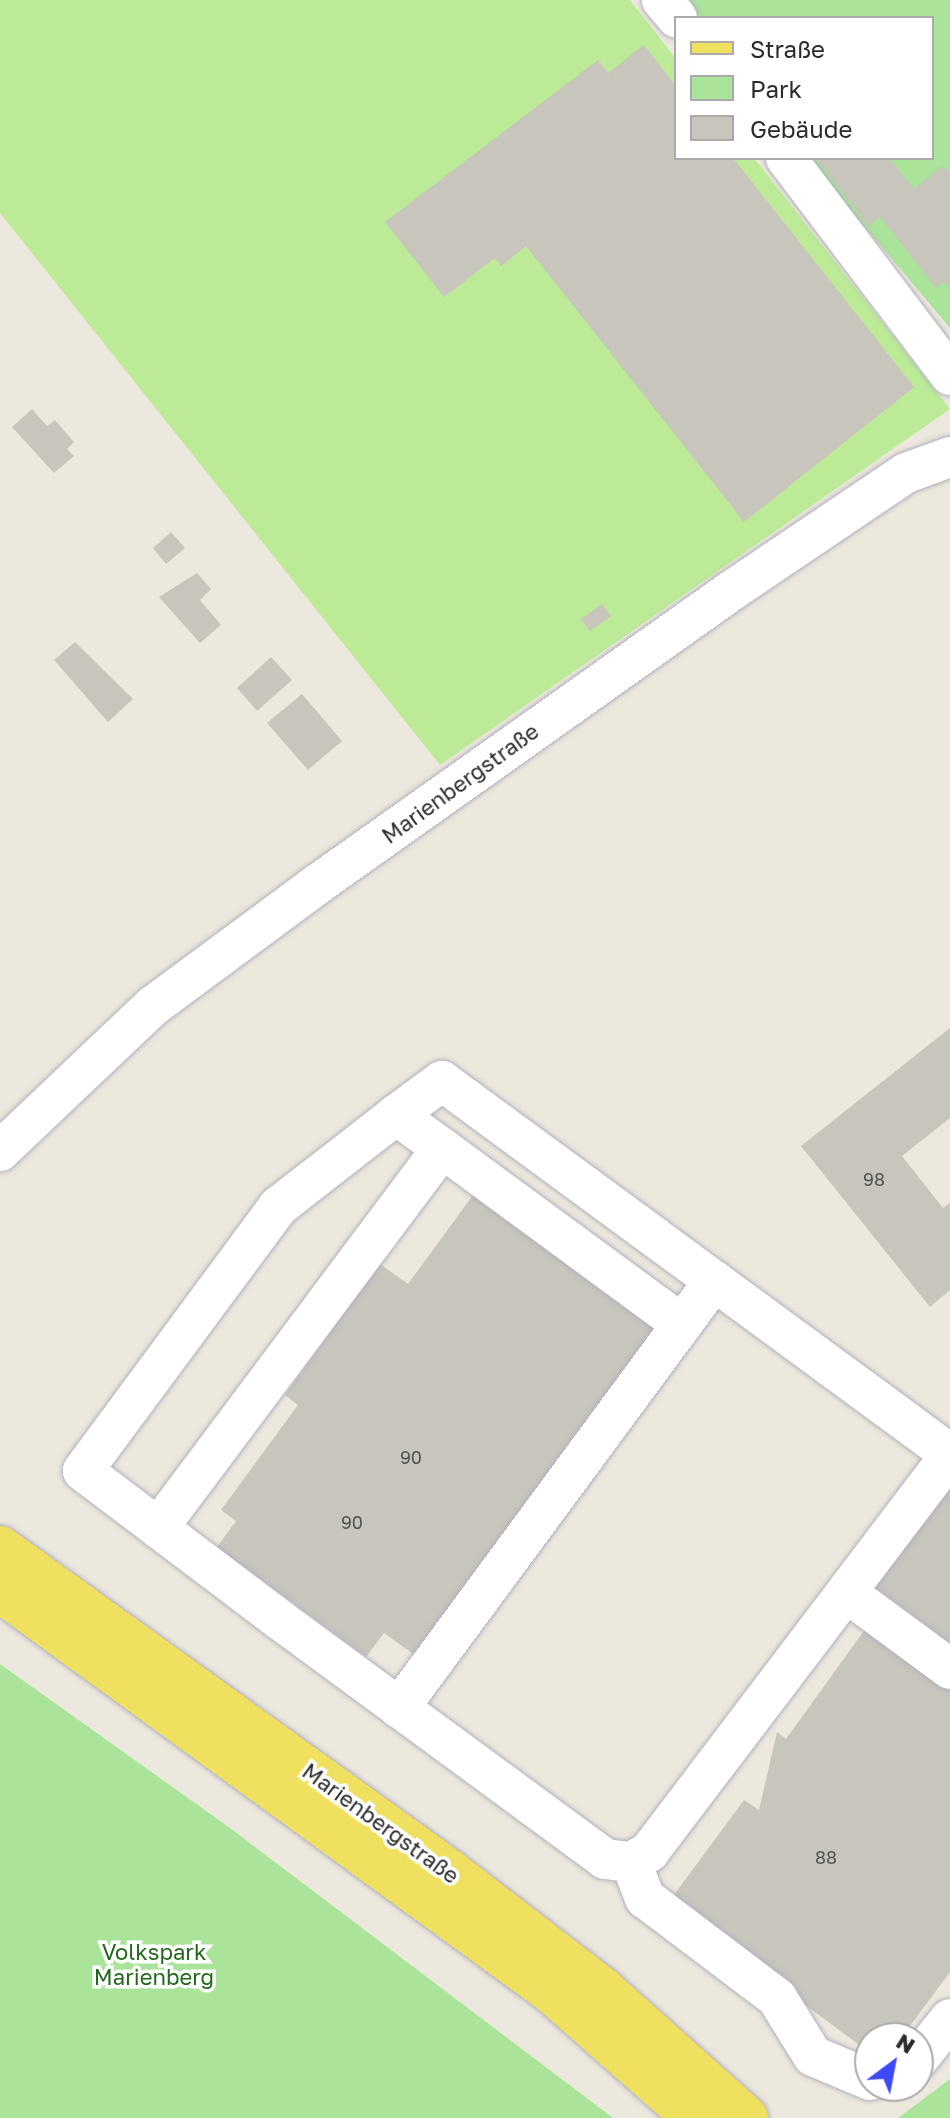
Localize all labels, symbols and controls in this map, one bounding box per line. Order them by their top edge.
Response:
legend [674,16,934,160]
text: Straße [750,34,825,63]
text: Park [750,74,802,103]
text: Gebäude [750,114,852,143]
street label: Marienbergstraße [377,717,543,849]
house number: 98 [863,1168,885,1190]
house number: 90 [400,1446,422,1468]
house number: 90 [341,1511,363,1533]
street label: Marienbergstraße [298,1757,464,1889]
house number: 88 [815,1846,837,1868]
park label: Volkspark Marienberg [94,1938,214,1990]
north arrow [854,2022,934,2102]
text: N [892,2027,920,2059]

